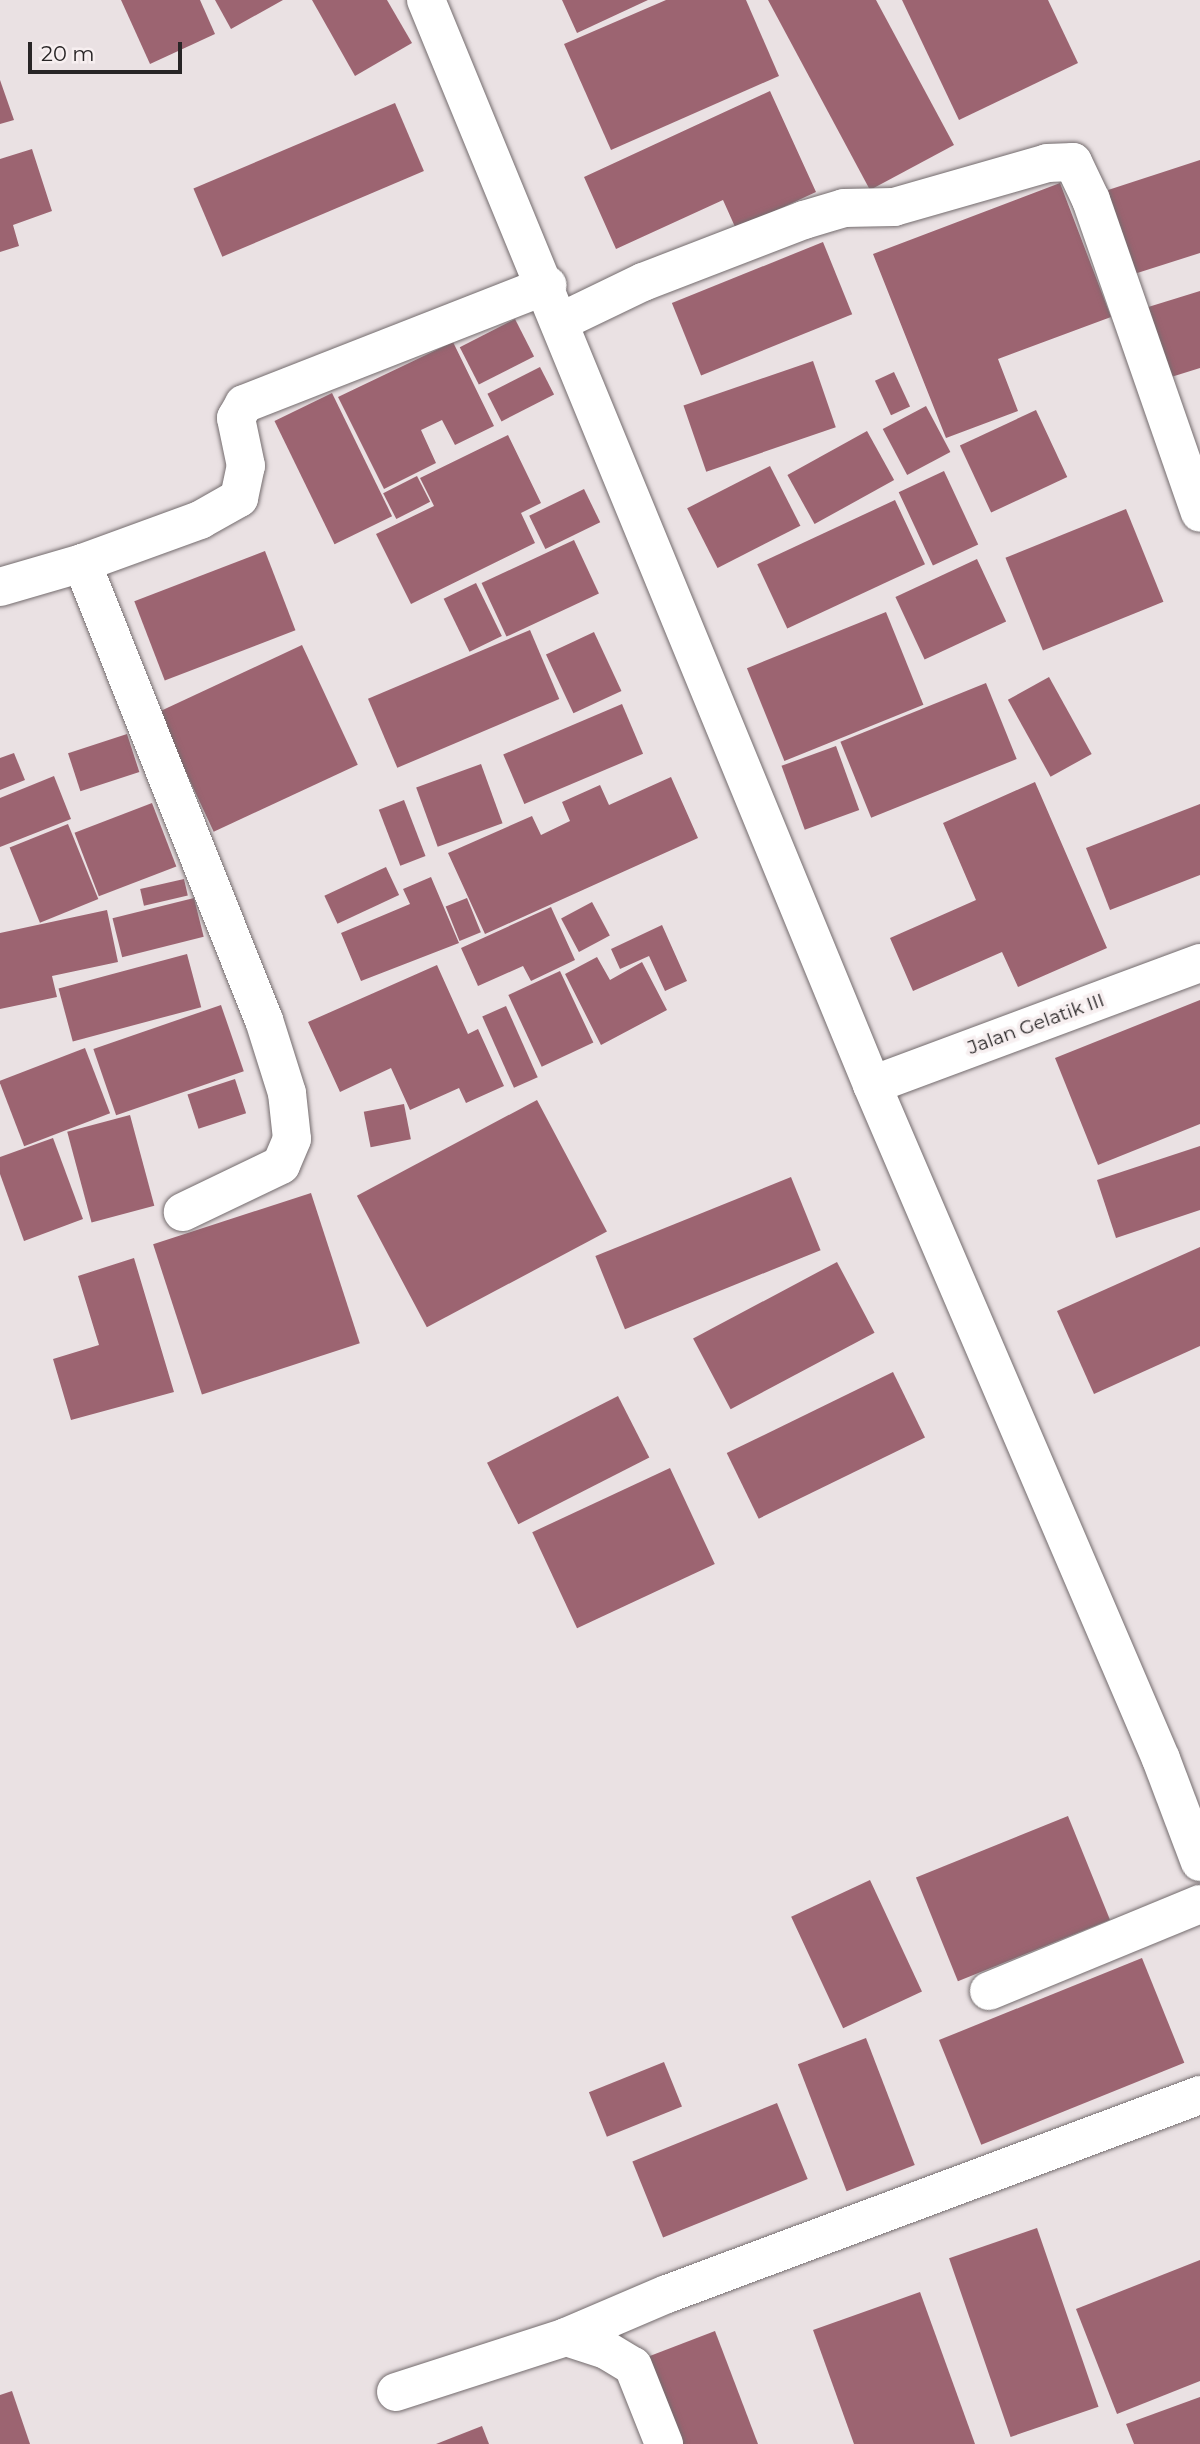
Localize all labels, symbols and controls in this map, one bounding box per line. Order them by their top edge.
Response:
scale bar [32,28,186,72]
text: 20 m [41,41,95,66]
street label: Jalan Gelatik III [965,989,1107,1059]

